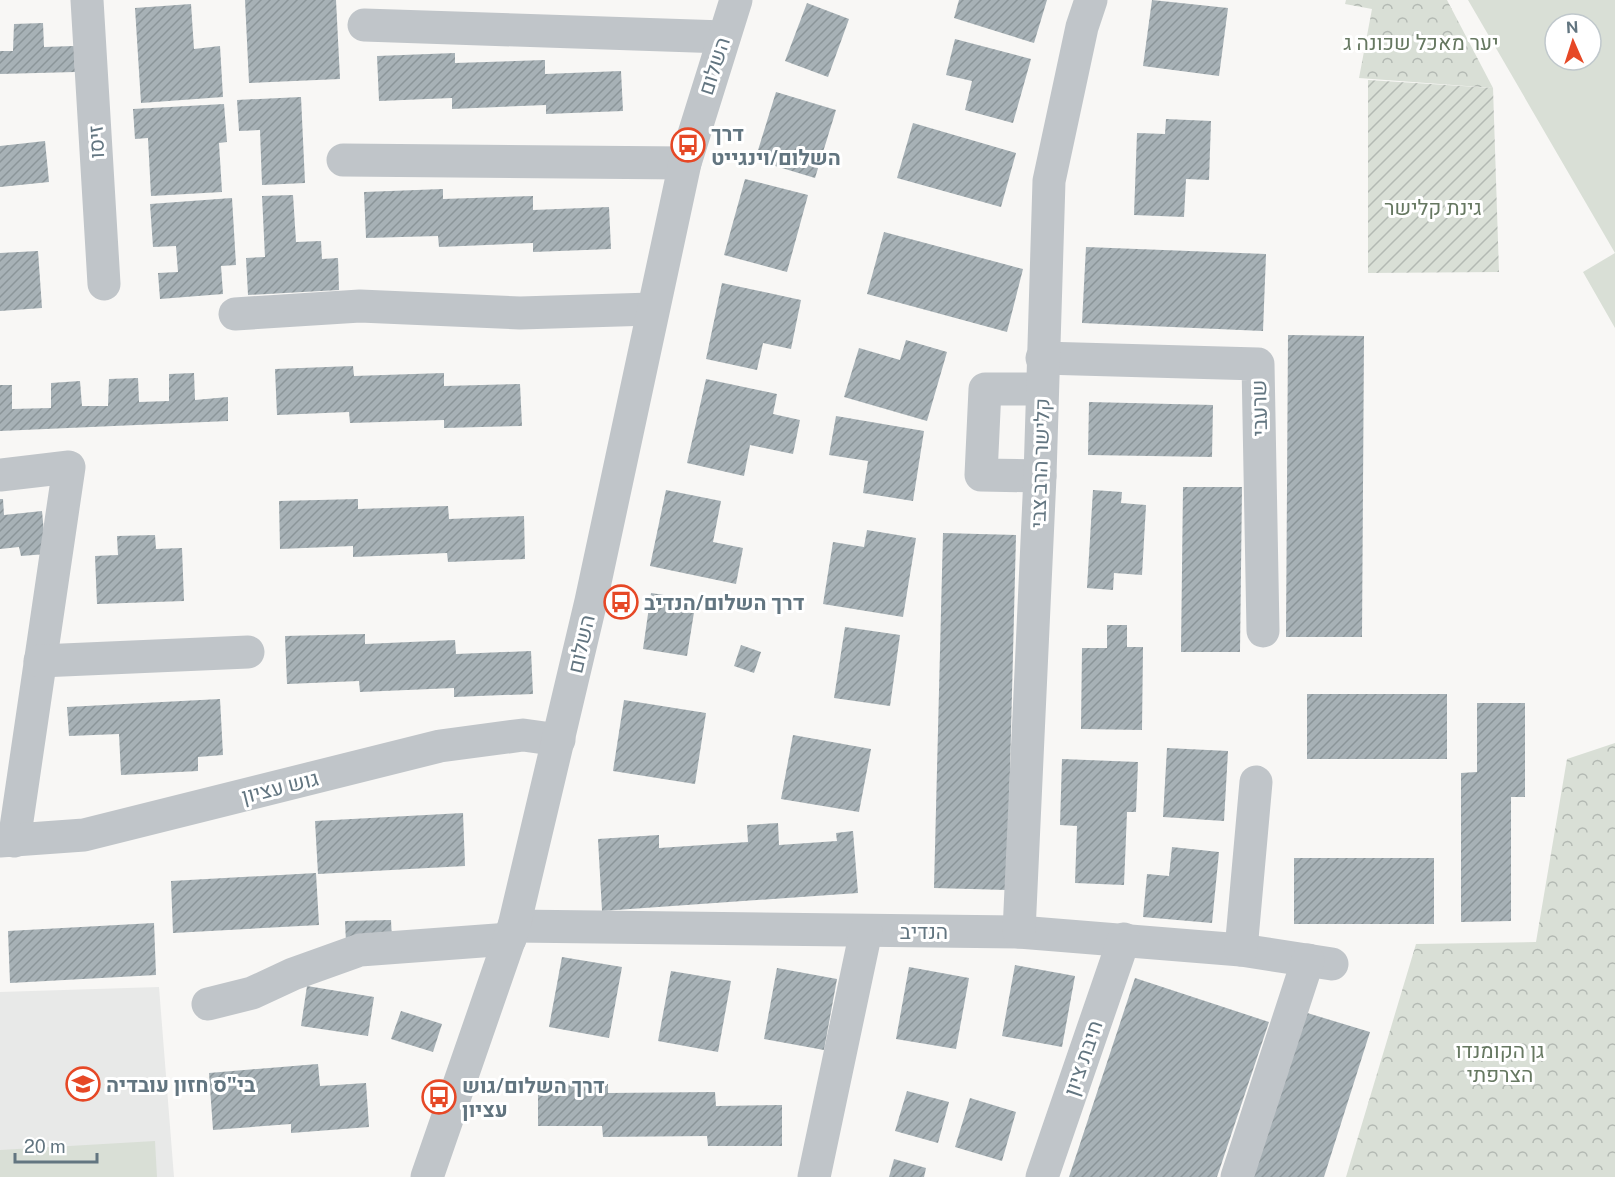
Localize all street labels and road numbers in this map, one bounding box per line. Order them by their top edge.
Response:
street label: השלום [693,34,735,98]
street label: זיסו [83,125,109,159]
street label: שרעבי [1246,380,1272,436]
street label: קלישר הרב צבי [1025,398,1055,528]
street label: השלום [562,612,600,676]
street label: גוש עציון [239,765,321,809]
street label: הנדיב [900,919,948,944]
street label: חיבת ציון [1058,1017,1108,1099]

